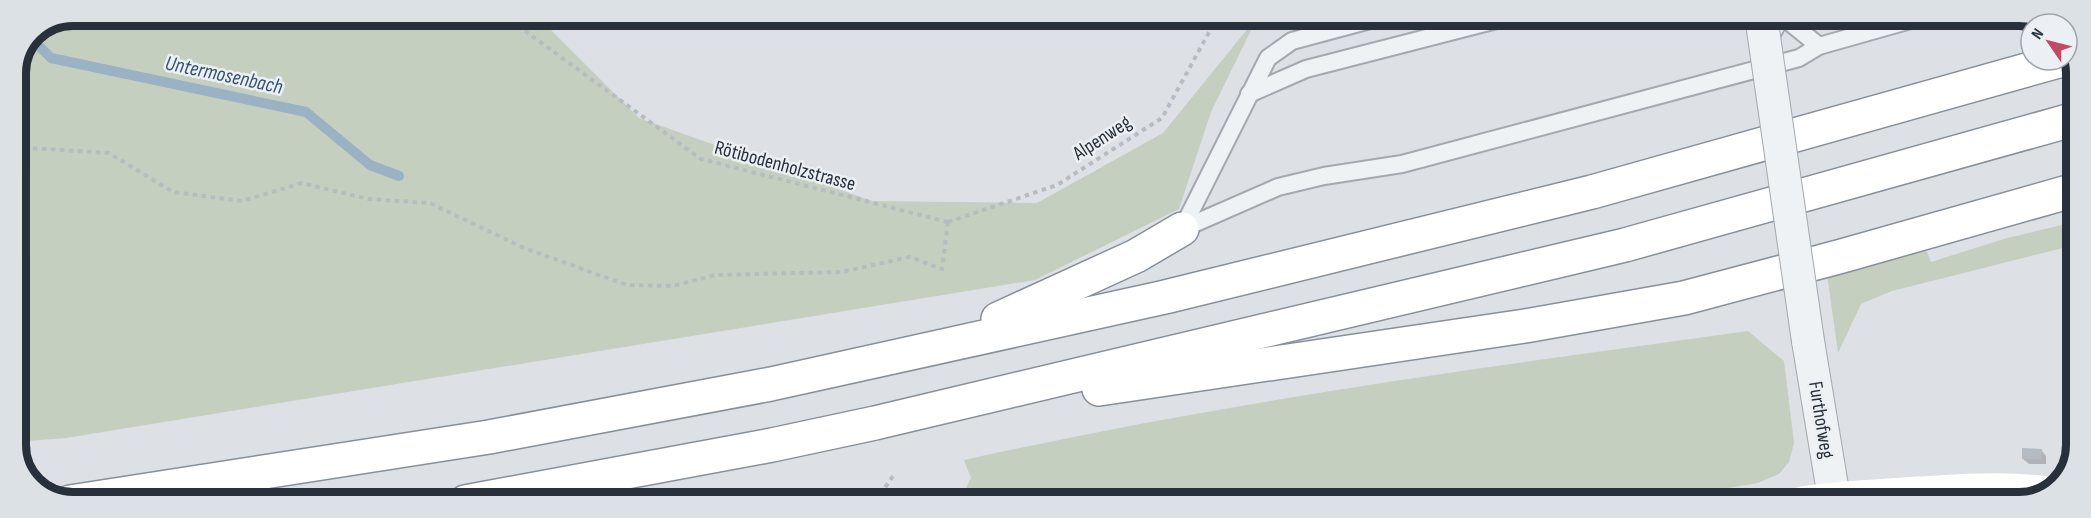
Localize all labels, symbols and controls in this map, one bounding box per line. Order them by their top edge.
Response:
north arrow [2019,12,2079,72]
text: N [2028,25,2048,43]
water label: Untermosenbach [163,50,285,100]
street label: Alpenweg [1068,110,1136,166]
street label: Rötibodenholzstrasse [712,136,858,196]
street label: Furthofweg [1803,380,1839,460]

